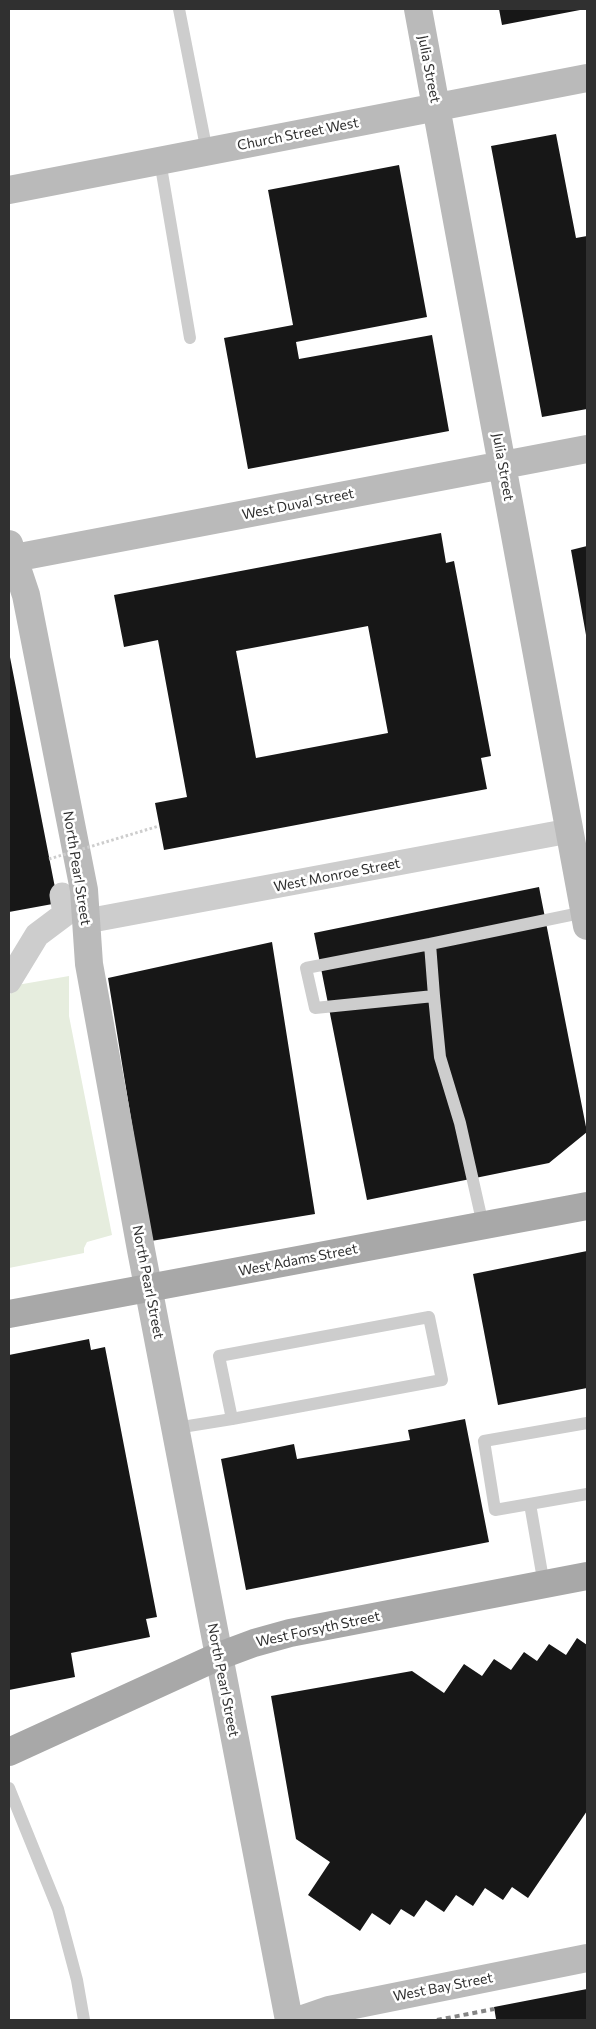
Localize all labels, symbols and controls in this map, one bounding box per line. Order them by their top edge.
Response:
street label: Julia Street [414,34,444,104]
street label: Church Street West [236,114,360,154]
street label: Julia Street [489,432,517,502]
street label: West Duval Street [241,485,355,523]
street label: North Pearl Street [60,810,94,926]
street label: West Monroe Street [272,854,402,896]
street label: North Pearl Street [129,1224,167,1340]
street label: West Adams Street [237,1240,359,1280]
street label: West Forsyth Street [254,1608,382,1650]
street label: North Pearl Street [204,1622,242,1738]
street label: West Bay Street [392,1969,494,2005]

